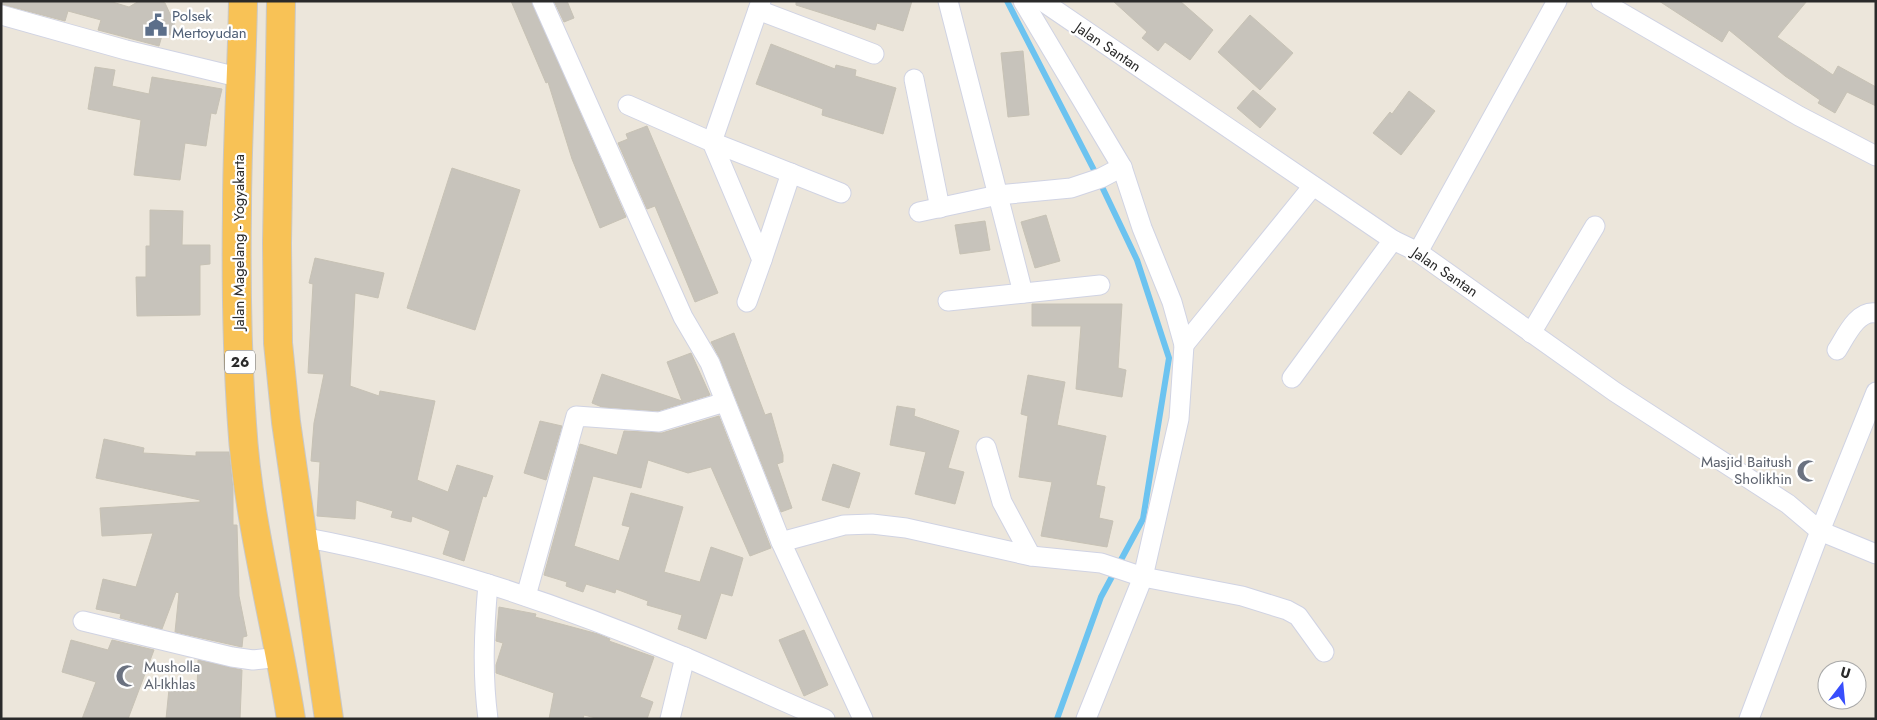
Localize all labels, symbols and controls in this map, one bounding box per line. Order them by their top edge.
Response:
place label: Polsek Mertoyudan [172,5,247,44]
public building icon: Polsek Mertoyudan [143,12,169,38]
street label: Jalan Santan [1069,16,1146,77]
street label: Jalan Magelang - Yogyakarta [228,154,250,332]
street label: Jalan Santan [1406,241,1483,302]
road number: 26 [225,351,255,374]
place label: Masjid Baitush Sholikhin [1701,451,1792,490]
mosque icon: Masjid Baitush Sholikhin [1795,458,1821,484]
place label: Musholla Al-Ikhlas [144,656,200,695]
north arrow [1817,660,1867,710]
text: U [1838,662,1853,683]
mosque icon: Musholla Al-Ikhlas [114,663,140,689]

